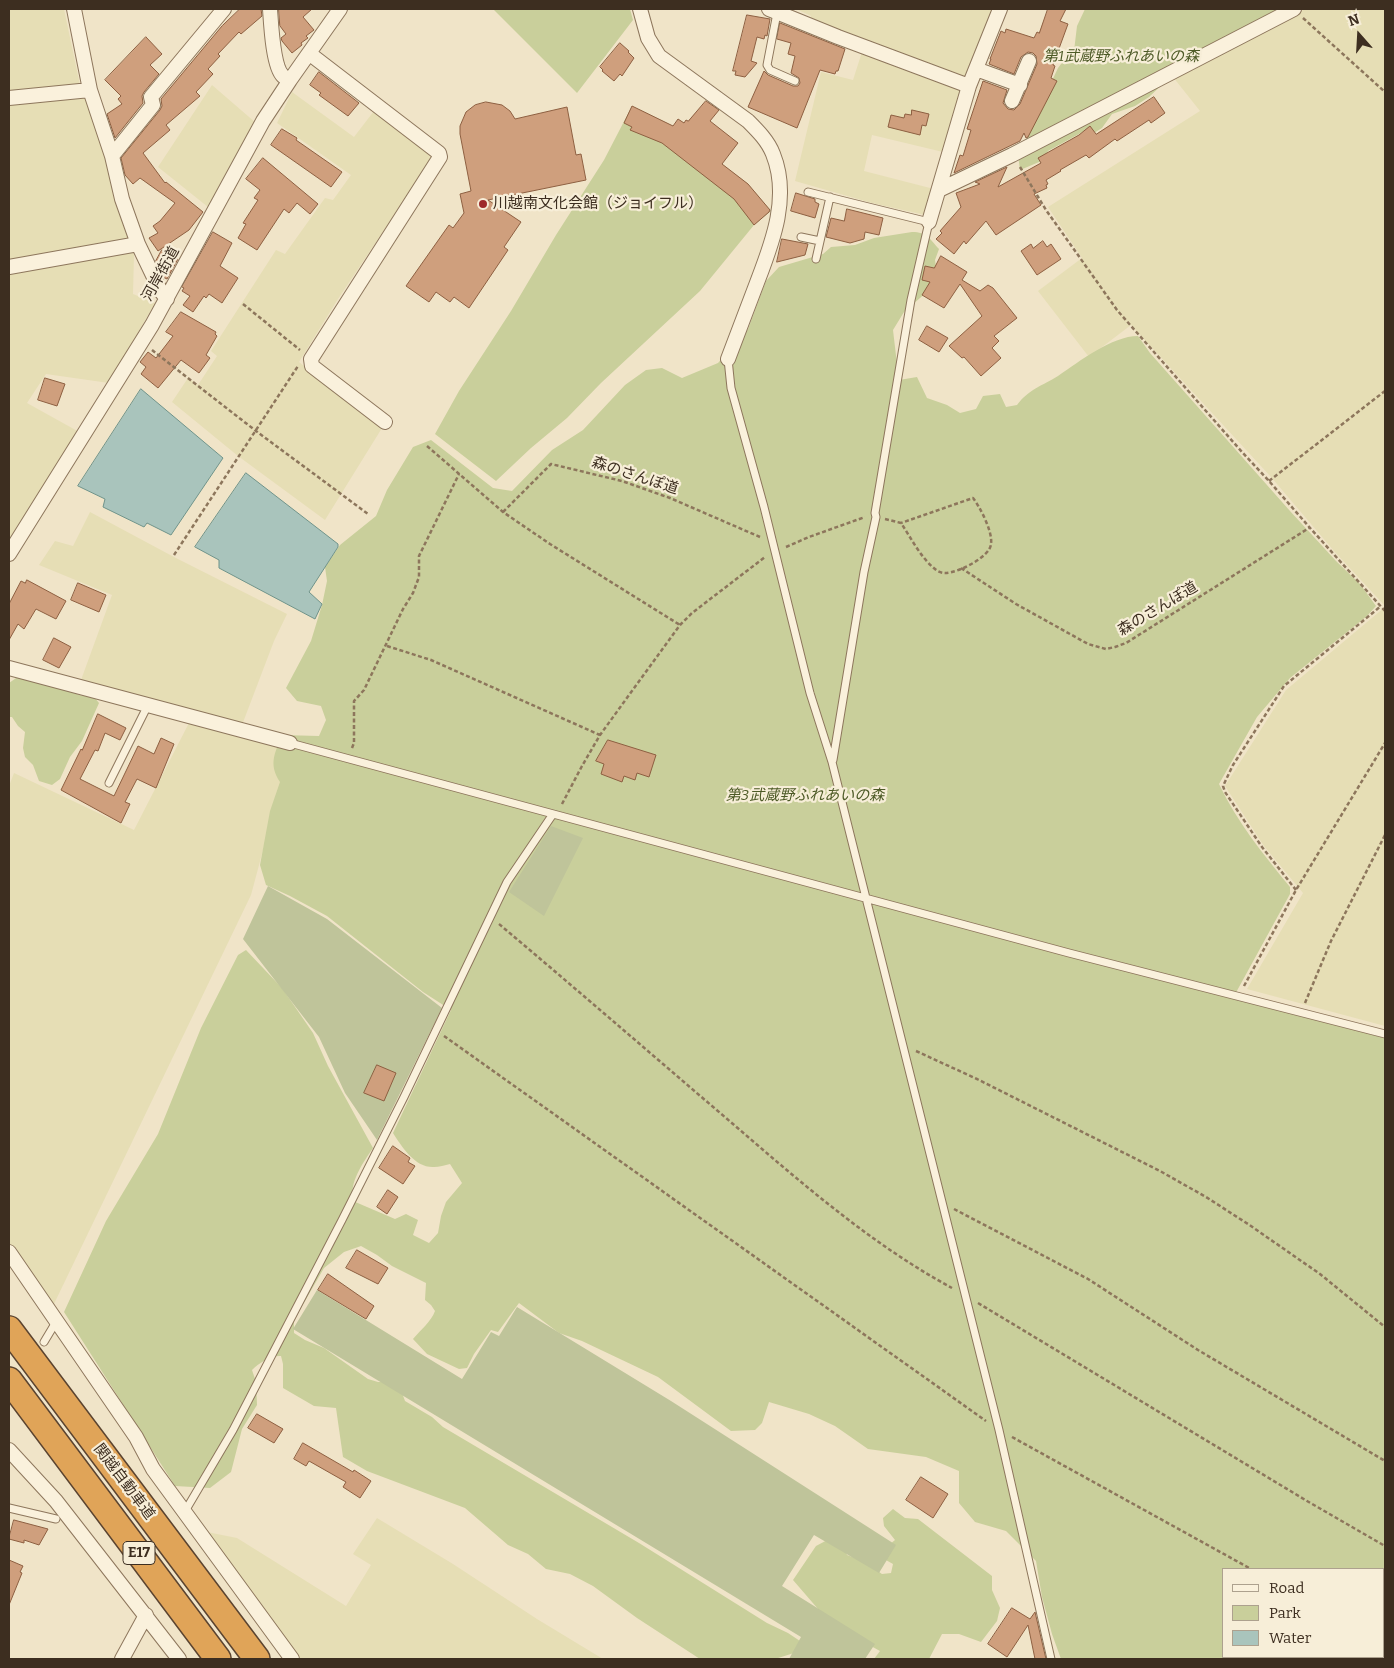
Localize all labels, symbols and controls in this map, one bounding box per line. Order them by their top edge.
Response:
north arrow [1334,10,1384,60]
text: N [1346,11,1362,30]
park label: 第1武蔵野ふれあいの森 [1043,48,1199,66]
place label: 川越南文化会館（ジョイフル） [493,195,703,213]
marker: 川越南文化会館（ジョイフル） [477,198,489,210]
street label: 河岸街道 [139,243,183,305]
street label: 森のさんぽ道 [589,454,681,498]
street label: 森のさんぽ道 [1115,578,1201,640]
park label: 第3武蔵野ふれあいの森 [726,787,884,805]
street label: 関越自動車道 [90,1441,158,1523]
road number: E17 [123,1542,155,1565]
legend [1222,1568,1384,1658]
text: Road [1269,1579,1304,1597]
text: Park [1269,1604,1301,1622]
text: Water [1269,1629,1311,1647]

